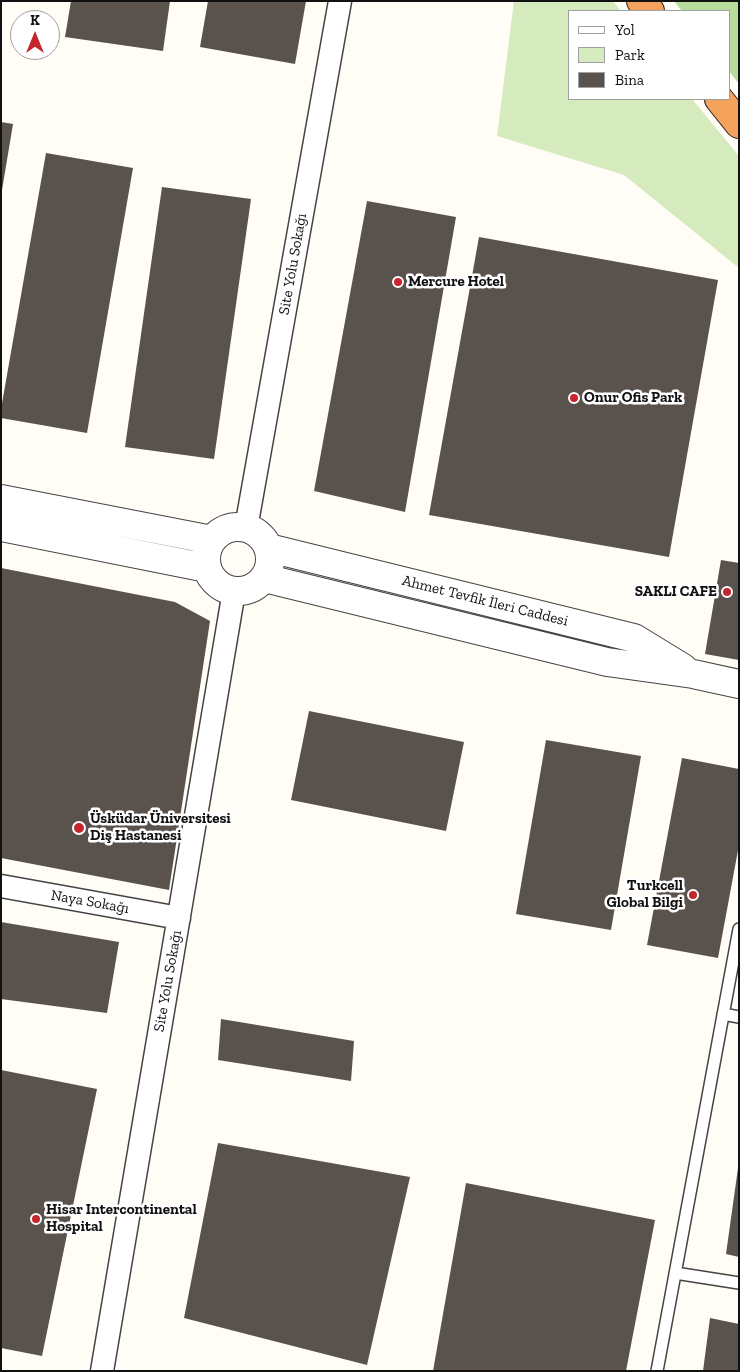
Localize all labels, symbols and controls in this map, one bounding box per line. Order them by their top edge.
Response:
north arrow [10,10,60,60]
legend [568,10,730,100]
text: K [30,12,40,29]
text: Yol [615,21,635,39]
text: Park [615,46,645,64]
text: Bina [615,71,644,89]
street label: Site Yolu Sokağı [275,212,311,316]
place label: Mercure Hotel [408,273,504,291]
marker: Mercure Hotel [392,276,404,288]
place label: Onur Ofis Park [584,389,682,407]
marker: Onur Ofis Park [568,392,580,404]
street label: Ahmet Tevfik İleri Caddesi [400,572,570,630]
place label: SAKLI CAFE [635,583,717,601]
marker: SAKLI CAFE [721,586,733,598]
place label: Üsküdar Üniversitesi Diş Hastanesi [90,810,231,845]
marker: Üsküdar Üniversitesi Diş Hastanesi [72,821,86,835]
place label: Turkcell Global Bilgi [607,877,683,912]
street label: Naya Sokağı [49,886,131,918]
marker: Turkcell Global Bilgi [687,889,699,901]
street label: Site Yolu Sokağı [150,929,186,1033]
place label: Hisar Intercontinental Hospital [46,1201,197,1236]
marker: Hisar Intercontinental Hospital [30,1213,42,1225]

